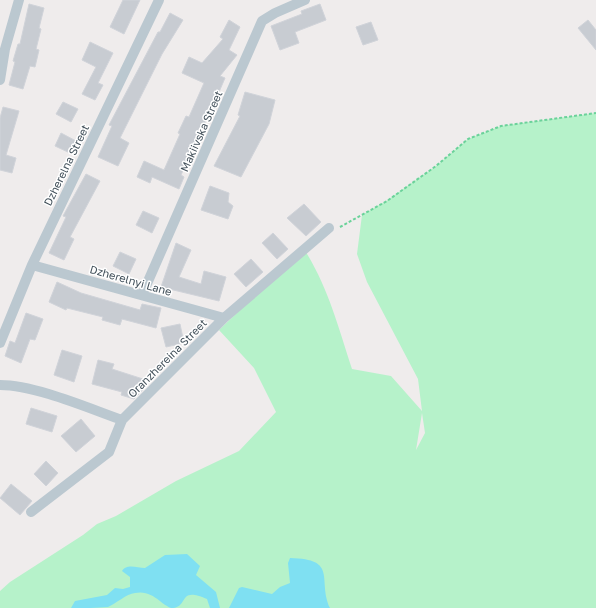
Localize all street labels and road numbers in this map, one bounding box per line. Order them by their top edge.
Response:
street label: Makiivska Street [177,88,225,174]
street label: Dzherelna Street [41,122,91,208]
street label: Dzherelnyi Lane [89,262,173,298]
street label: Oranzhereina Street [125,316,209,400]

